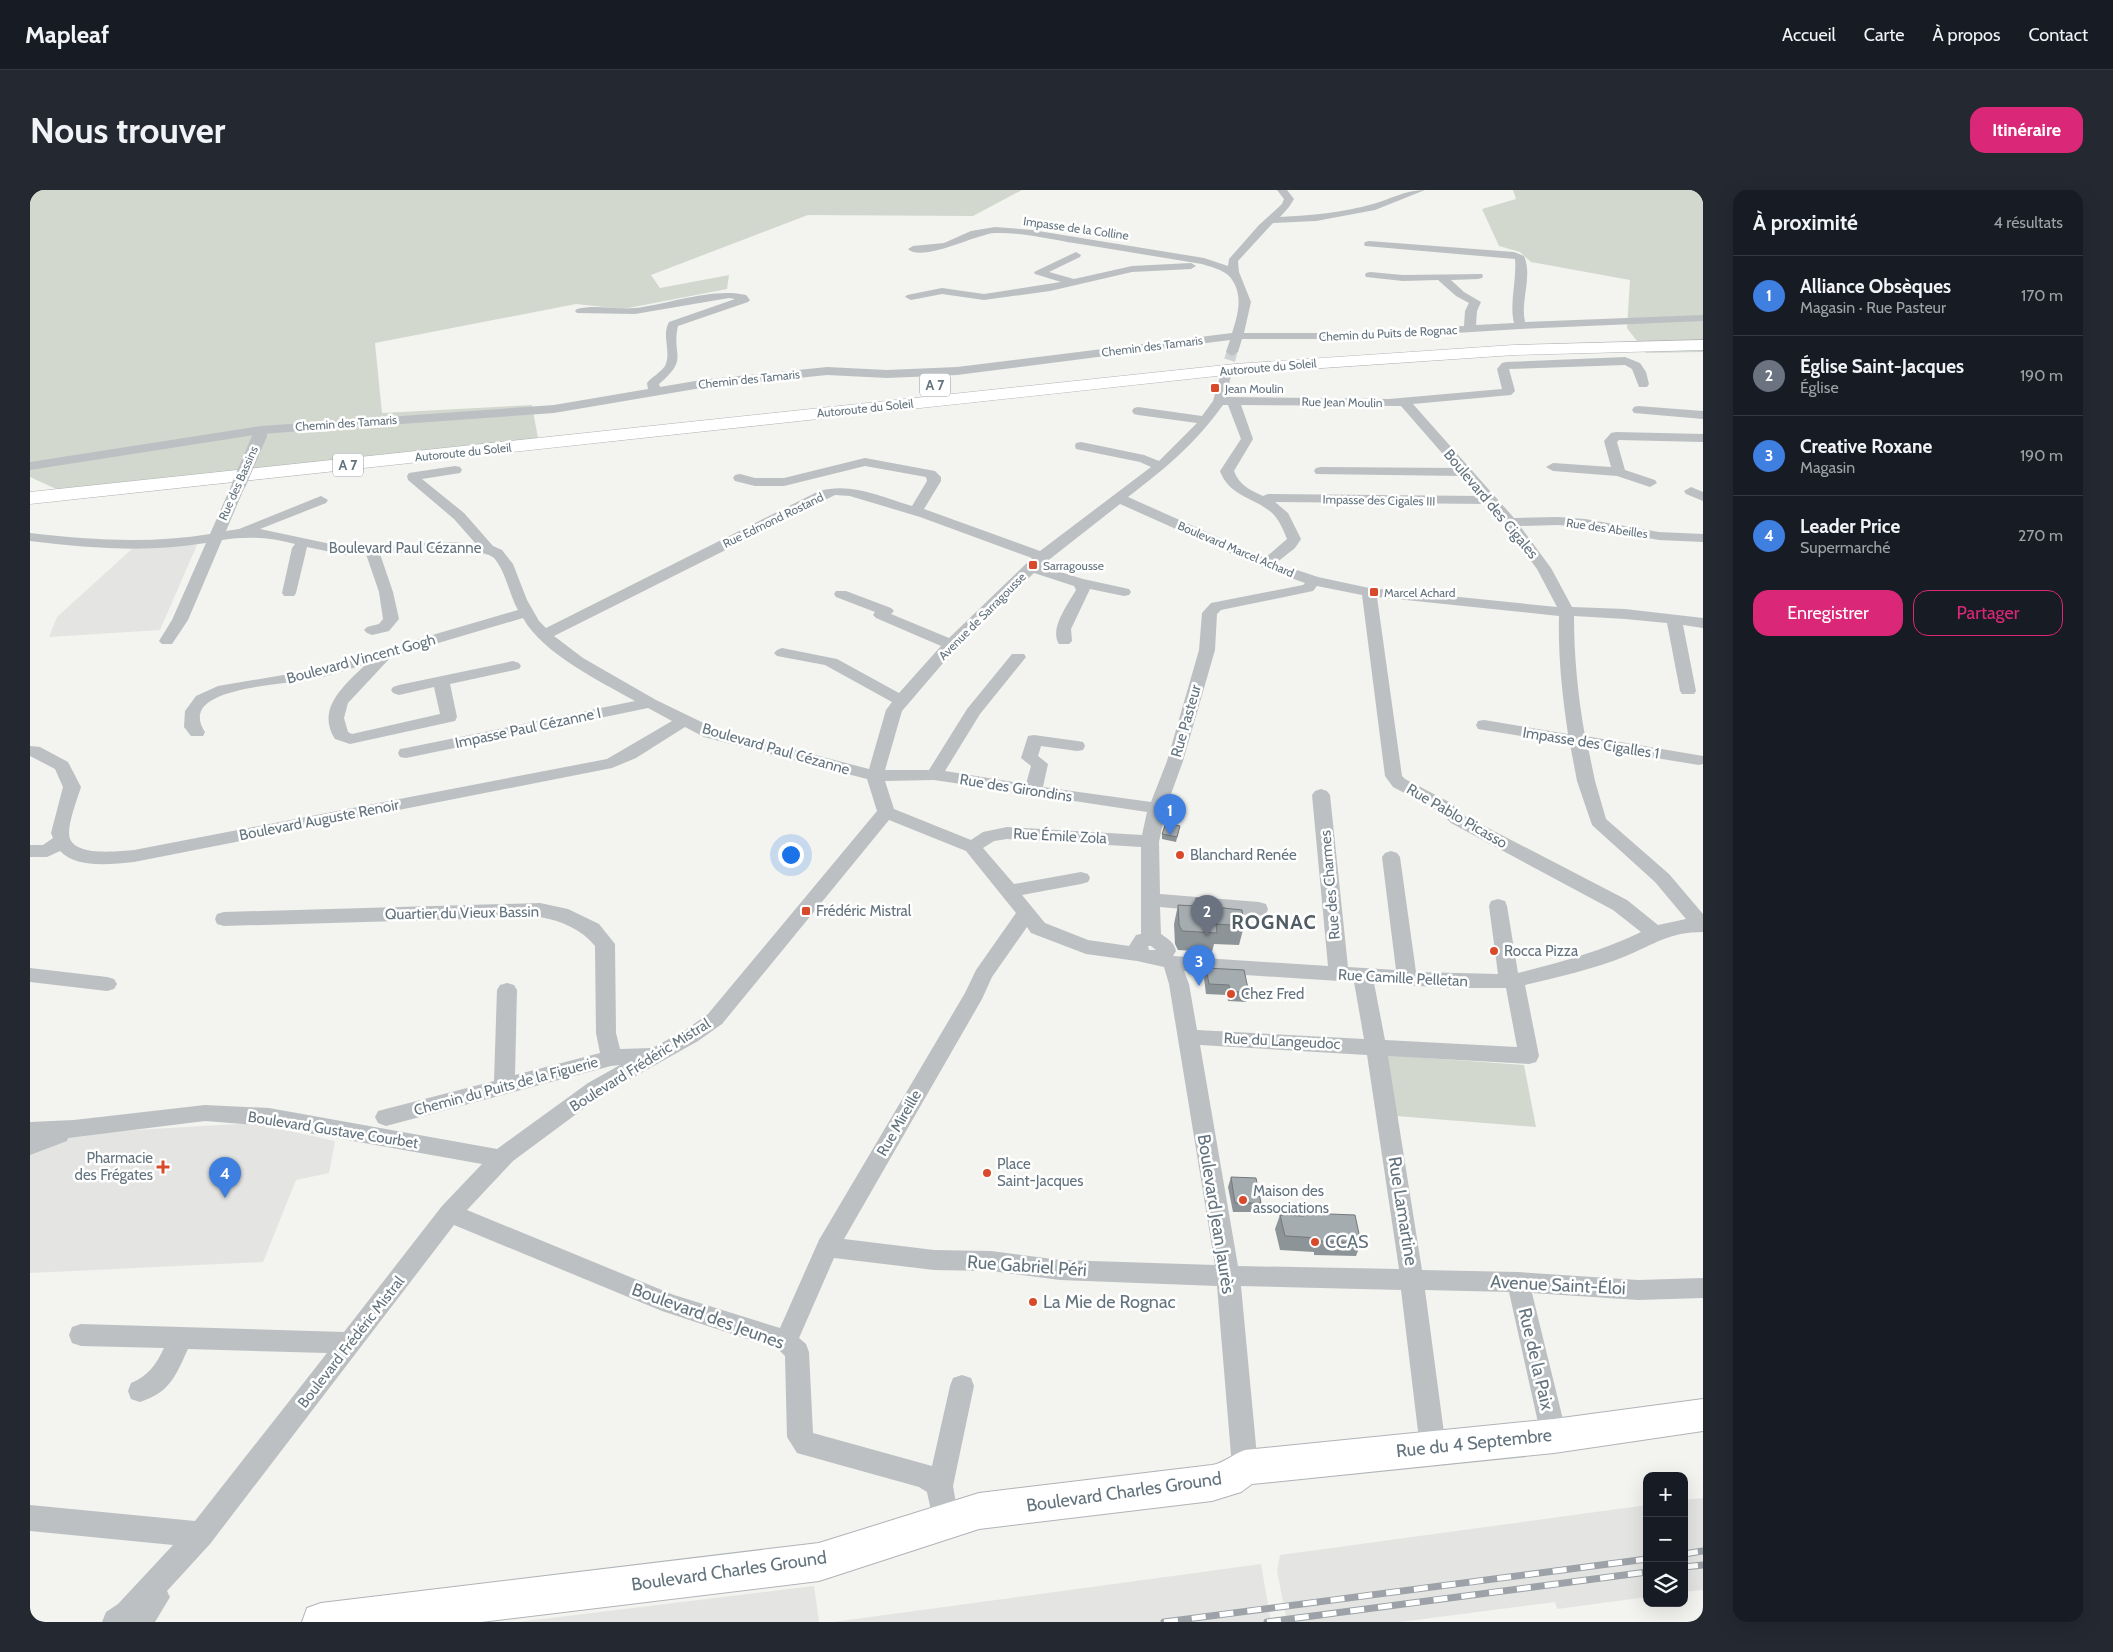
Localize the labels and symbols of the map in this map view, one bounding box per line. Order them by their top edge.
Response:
street label: Impasse de la Colline [1022,213,1130,243]
street label: Chemin du Puits de Rognac [1318,322,1458,344]
street label: Chemin des Tamaris [1100,332,1204,360]
street label: Autoroute du Soleil [1219,355,1317,379]
street label: Chemin des Tamaris [697,366,801,392]
road number: A 7 [920,374,950,396]
place label: Jean Moulin [1224,381,1284,396]
marker: Jean Moulin [1209,382,1221,394]
street label: Rue Jean Moulin [1301,394,1383,410]
street label: Autoroute du Soleil [816,395,914,421]
street label: Chemin des Tamaris [295,412,397,434]
street label: Autoroute du Soleil [414,439,512,465]
street label: Rue des Bassins [215,443,261,522]
street label: Boulevard des Cigales [1440,446,1542,562]
road number: A 7 [333,454,363,476]
street label: Rue Edmond Rostand [720,489,826,551]
street label: Impasse des Cigales III [1322,492,1436,508]
street label: Rue des Abeilles [1565,515,1649,541]
street label: Boulevard Marcel Achard [1176,518,1296,580]
street label: Boulevard Paul Cézanne [329,539,482,557]
place label: Sarragousse [1043,558,1104,573]
marker: Sarragousse [1027,559,1039,571]
street label: Avenue de Sarragousse [935,569,1029,663]
place label: Marcel Achard [1384,585,1455,600]
marker: Marcel Achard [1368,586,1380,598]
street label: Boulevard Vincent Gogh [285,630,437,688]
street label: Rue Pasteur [1167,682,1205,759]
street label: Impasse Paul Cézanne I [453,704,603,752]
street label: Boulevard Paul Cézanne [700,719,852,779]
street label: Impasse des Cigalles 1 [1521,723,1661,763]
street label: Rue des Girondins [958,770,1074,806]
street label: Rue Pablo Picasso [1404,780,1510,852]
pin: 1 [1154,794,1186,835]
street label: Boulevard Auguste Renoir [238,796,401,844]
street label: Rue Émile Zola [1013,824,1108,847]
street label: Rue des Charmes [1316,830,1344,940]
your location [778,842,804,868]
place label: Blanchard Renée [1190,846,1297,864]
marker: Blanchard Renée [1174,849,1186,861]
pin: 2 [1191,895,1223,936]
place label: Frédéric Mistral [816,902,912,920]
street label: Quartier du Vieux Bassin [385,903,539,923]
marker: Frédéric Mistral [800,905,812,917]
district label: ROGNAC [1231,910,1317,934]
place label: Rocca Pizza [1504,942,1579,960]
pin: 3 [1183,945,1215,986]
marker: Rocca Pizza [1488,945,1500,957]
street label: Rue Camille Pelletan [1338,966,1468,990]
place label: Chez Fred [1241,985,1304,1003]
marker: Chez Fred [1225,988,1237,1000]
street label: Boulevard Frédéric Mistral [566,1014,714,1116]
street label: Rue du Langeudoc [1223,1029,1341,1053]
street label: Chemin du Puits de la Figuerie [412,1053,600,1119]
street label: Rue Mireille [873,1087,925,1159]
street label: Boulevard Gustave Courbet [247,1108,419,1152]
street label: Boulevard Jean Jaurès [1193,1133,1239,1295]
place label: Pharmacie des Frégates [75,1149,153,1184]
place label: Place Saint-Jacques [997,1155,1084,1190]
street label: Rue Lamartine [1384,1155,1422,1267]
pin: 4 [209,1157,241,1198]
marker: Pharmacie des Frégates [157,1161,169,1173]
marker: Place Saint-Jacques [981,1167,993,1179]
place label: Maison des associations [1253,1182,1329,1217]
marker: Maison des associations [1237,1194,1249,1206]
place label: CCAS [1325,1231,1369,1253]
marker: CCAS [1309,1236,1321,1248]
street label: Rue Gabriel Péri [966,1251,1088,1281]
street label: Avenue Saint-Éloi [1490,1270,1626,1300]
street label: Boulevard Frédéric Mistral [294,1272,408,1411]
street label: Boulevard des Jeunes [629,1278,787,1354]
place label: La Mie de Rognac [1043,1291,1176,1313]
marker: La Mie de Rognac [1027,1296,1039,1308]
street label: Rue de la Paix [1514,1306,1559,1413]
street label: Rue du 4 Septembre [1395,1424,1553,1462]
street label: Boulevard Charles Ground [1025,1467,1223,1517]
street label: Boulevard Charles Ground [630,1546,828,1596]

